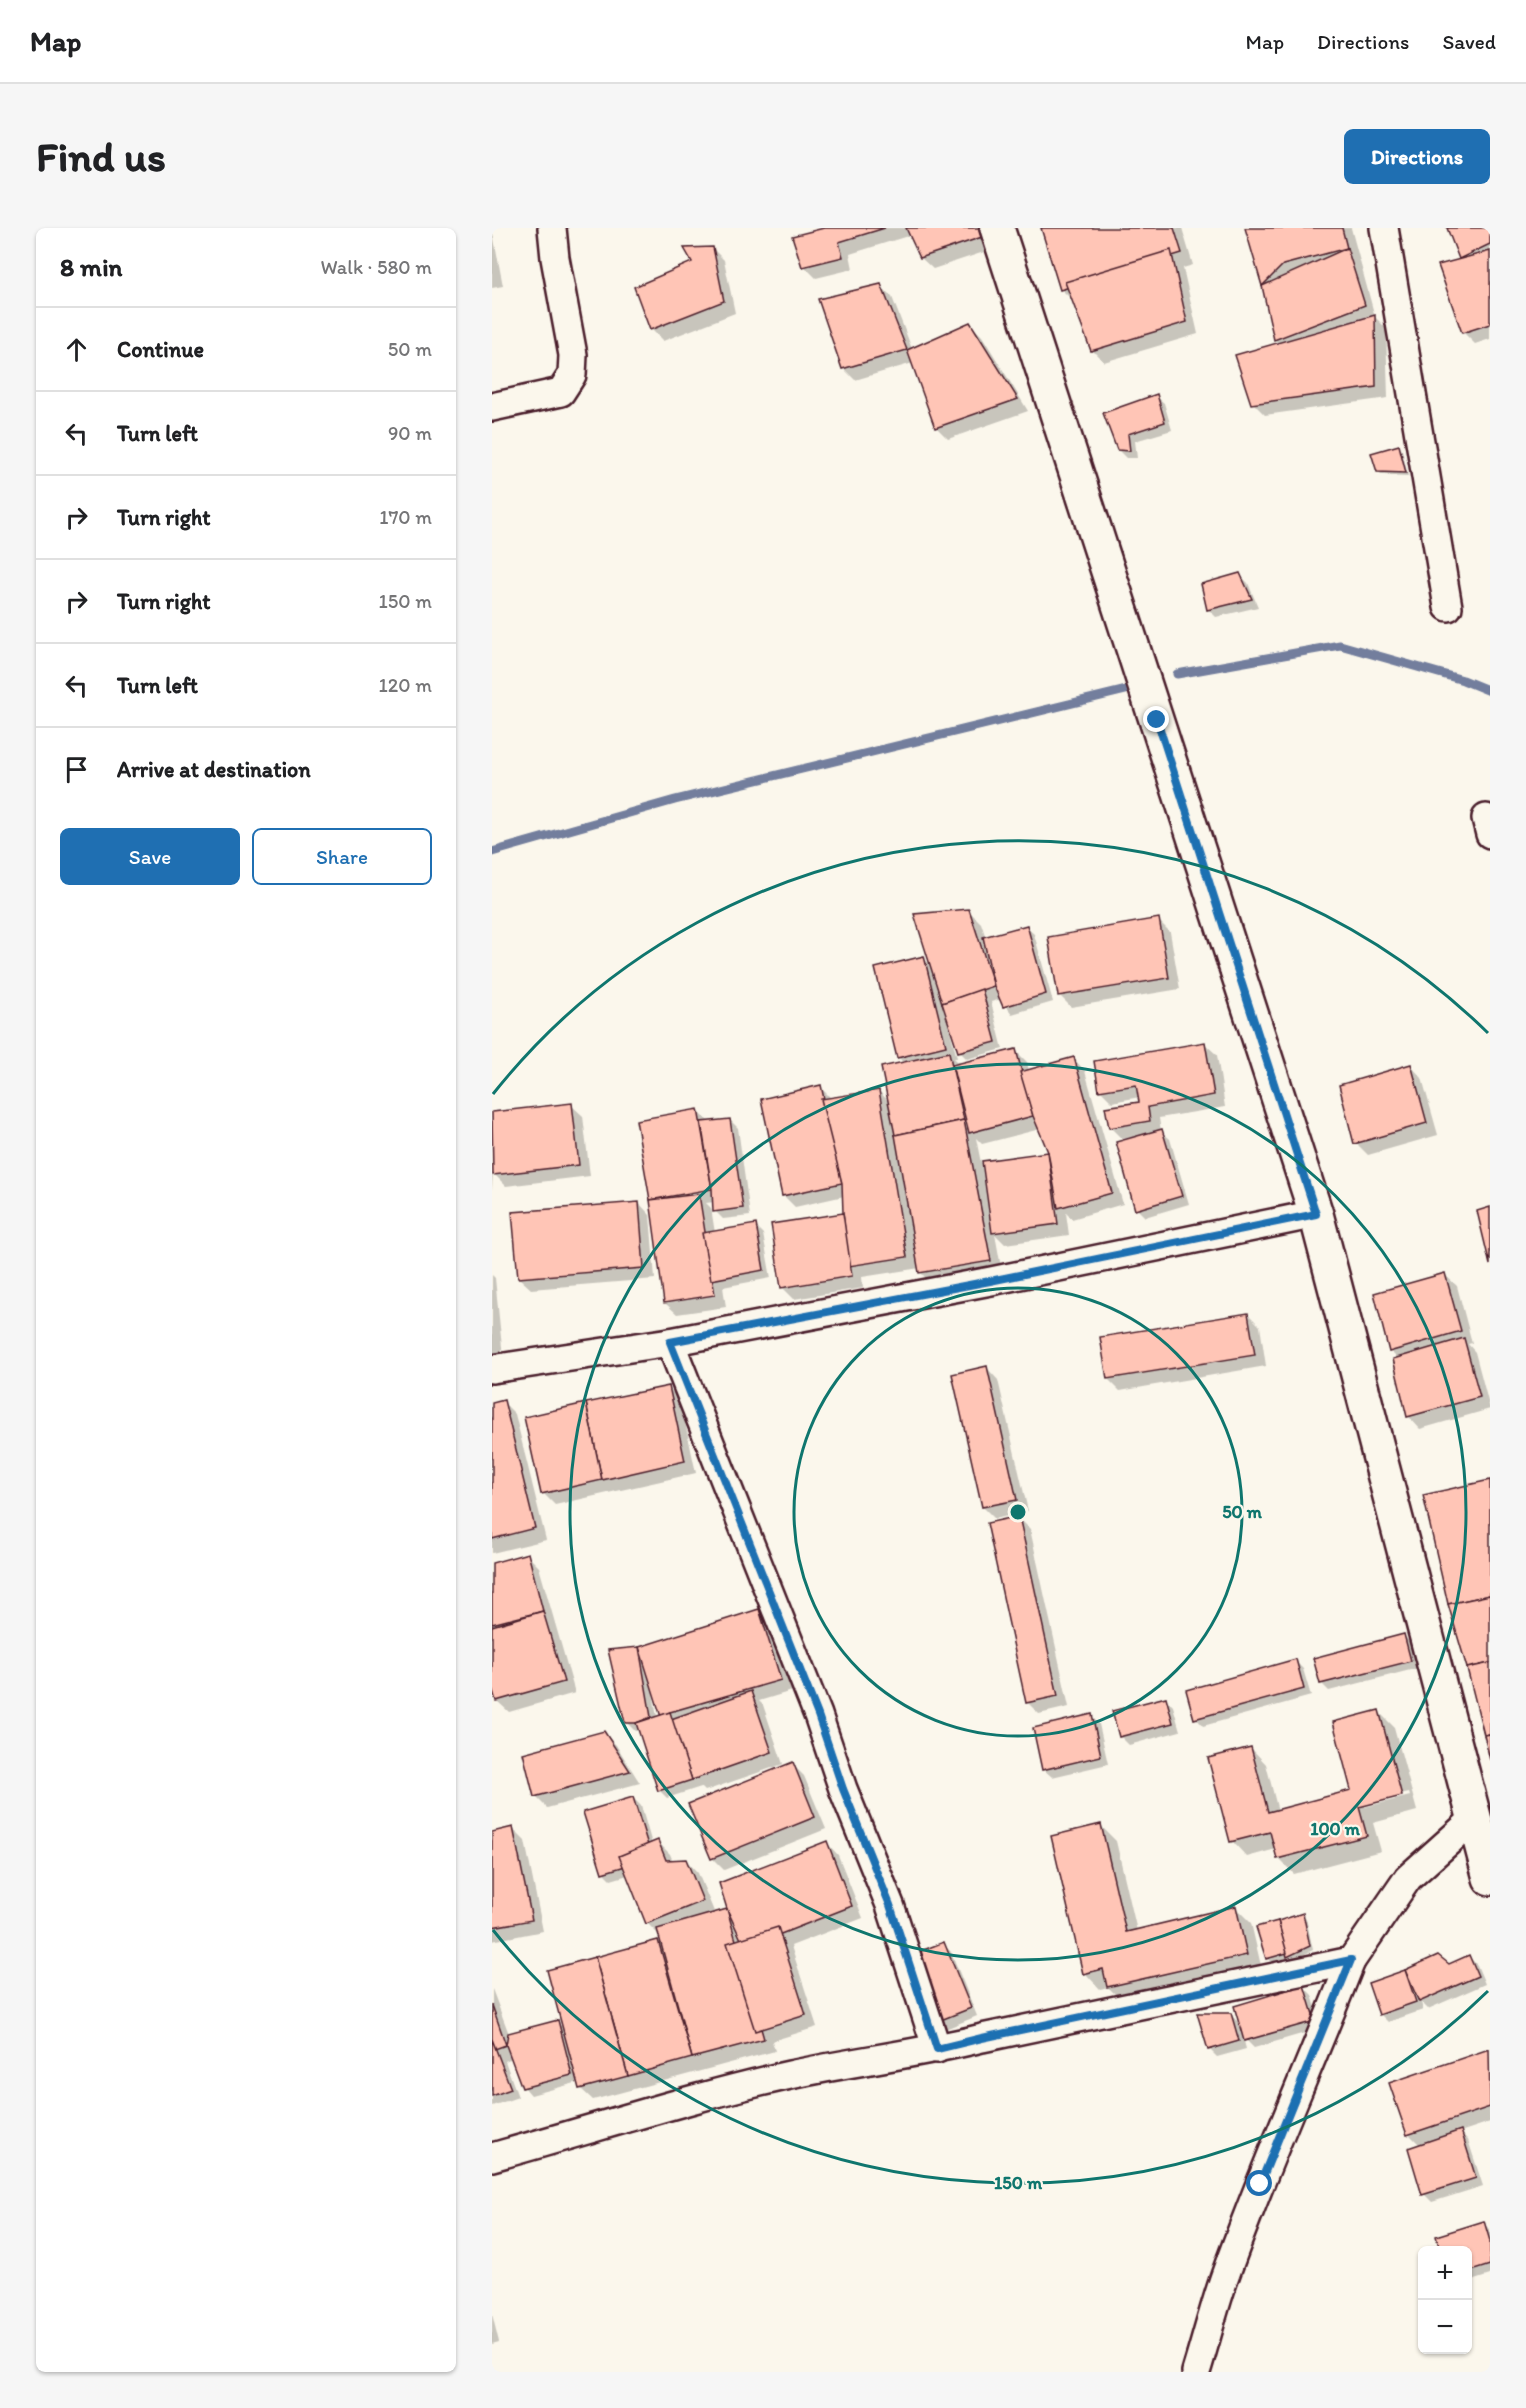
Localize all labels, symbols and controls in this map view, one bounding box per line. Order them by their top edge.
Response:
text: Map [30,24,81,58]
text: Map [1246,29,1284,54]
text: Directions [1317,29,1409,54]
text: Saved [1442,29,1496,54]
button: Directions [1344,129,1490,184]
text: Find us [36,131,166,182]
text: 8 min [60,251,122,283]
text: Walk · 580 m [320,255,432,279]
icon: ahead [60,333,93,366]
text: Continue [117,336,204,363]
text: 50 m [388,337,432,361]
icon: left [60,417,93,450]
text: Turn left [117,420,198,447]
text: 90 m [388,421,432,445]
icon: right [60,501,93,534]
text: Turn right [117,504,211,531]
text: 170 m [379,505,432,529]
icon: right [60,585,93,618]
text: Turn right [117,588,211,615]
text: 150 m [379,589,432,613]
icon: left [60,669,93,702]
text: Turn left [117,672,198,699]
text: 120 m [379,673,432,697]
route end [1143,706,1169,732]
icon: arrive [60,753,93,786]
text: Arrive at destination [117,756,311,783]
button: Save [60,828,240,885]
button: Share [252,828,432,885]
text: 50 m [1222,1501,1263,1523]
centre of rings [1008,1502,1028,1522]
text: 100 m [1310,1818,1361,1840]
route start [1246,2170,1272,2196]
text: 150 m [994,2172,1043,2194]
map controls [1418,2246,1472,2354]
button: + [1418,2246,1472,2300]
button: − [1418,2300,1472,2354]

